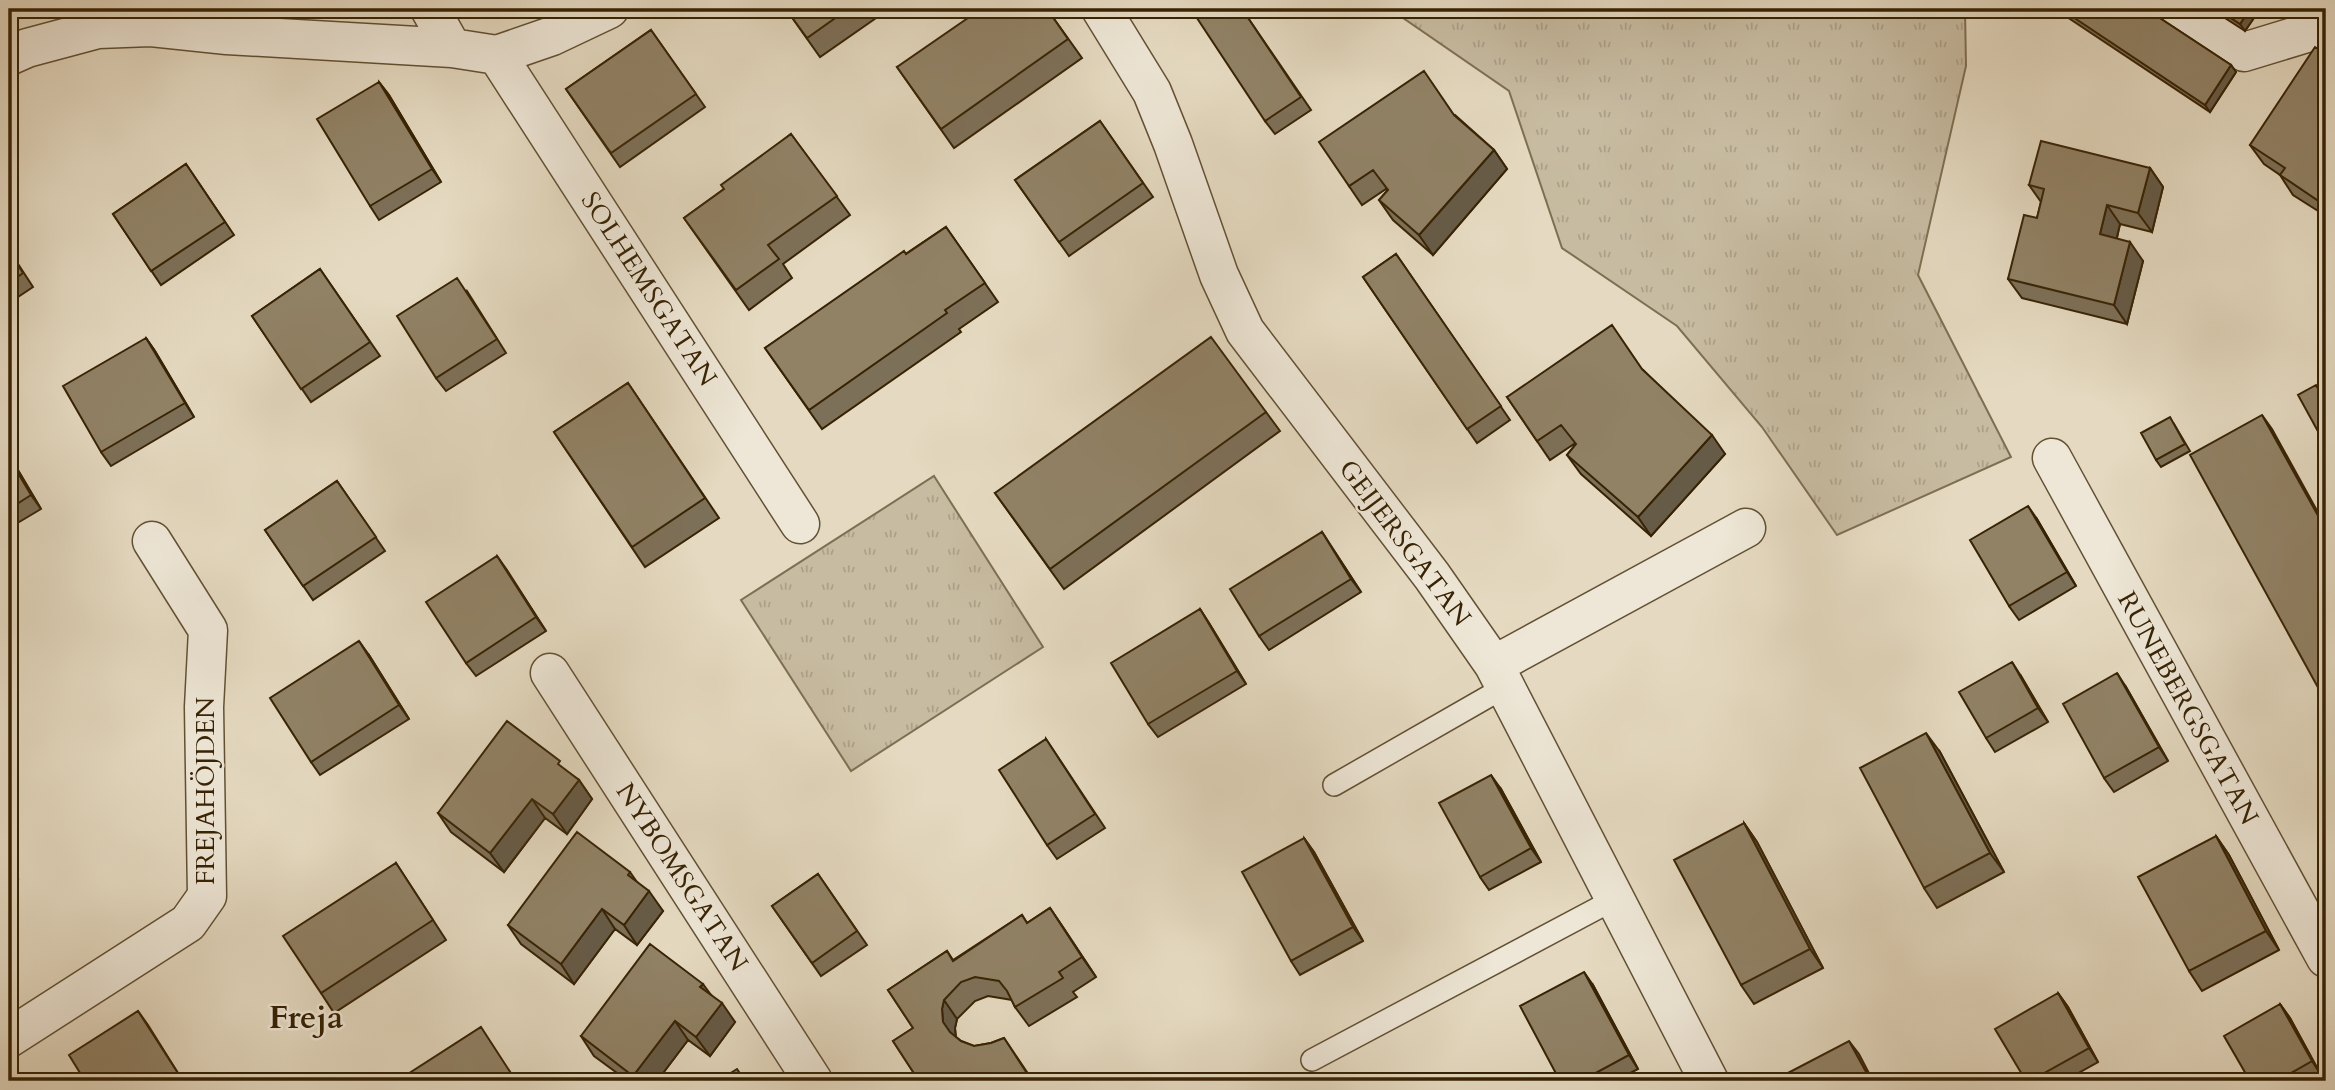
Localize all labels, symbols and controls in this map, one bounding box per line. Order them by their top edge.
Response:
street label: SOLHEMSGATAN [573,185,725,393]
street label: GEIJERSGATAN [1331,453,1479,633]
street label: RUNEBERGSGATAN [2109,585,2267,831]
street label: FREJAHÖJDEN [188,697,223,885]
street label: NYBOMSGATAN [608,776,756,978]
district label: Freja [269,995,343,1040]

